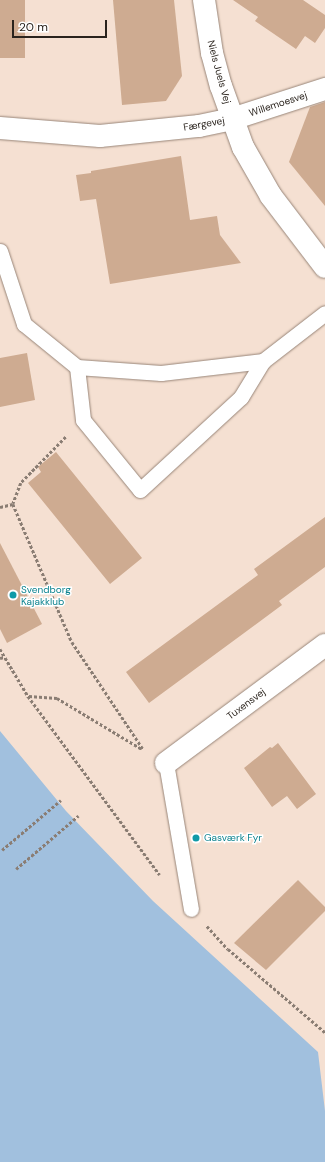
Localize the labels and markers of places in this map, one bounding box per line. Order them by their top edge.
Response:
place label: Svendborg Kajakklub [21,583,71,606]
marker: Svendborg Kajakklub [8,590,18,600]
place label: Gasværk Fyr [204,832,262,844]
marker: Gasværk Fyr [191,833,201,843]

